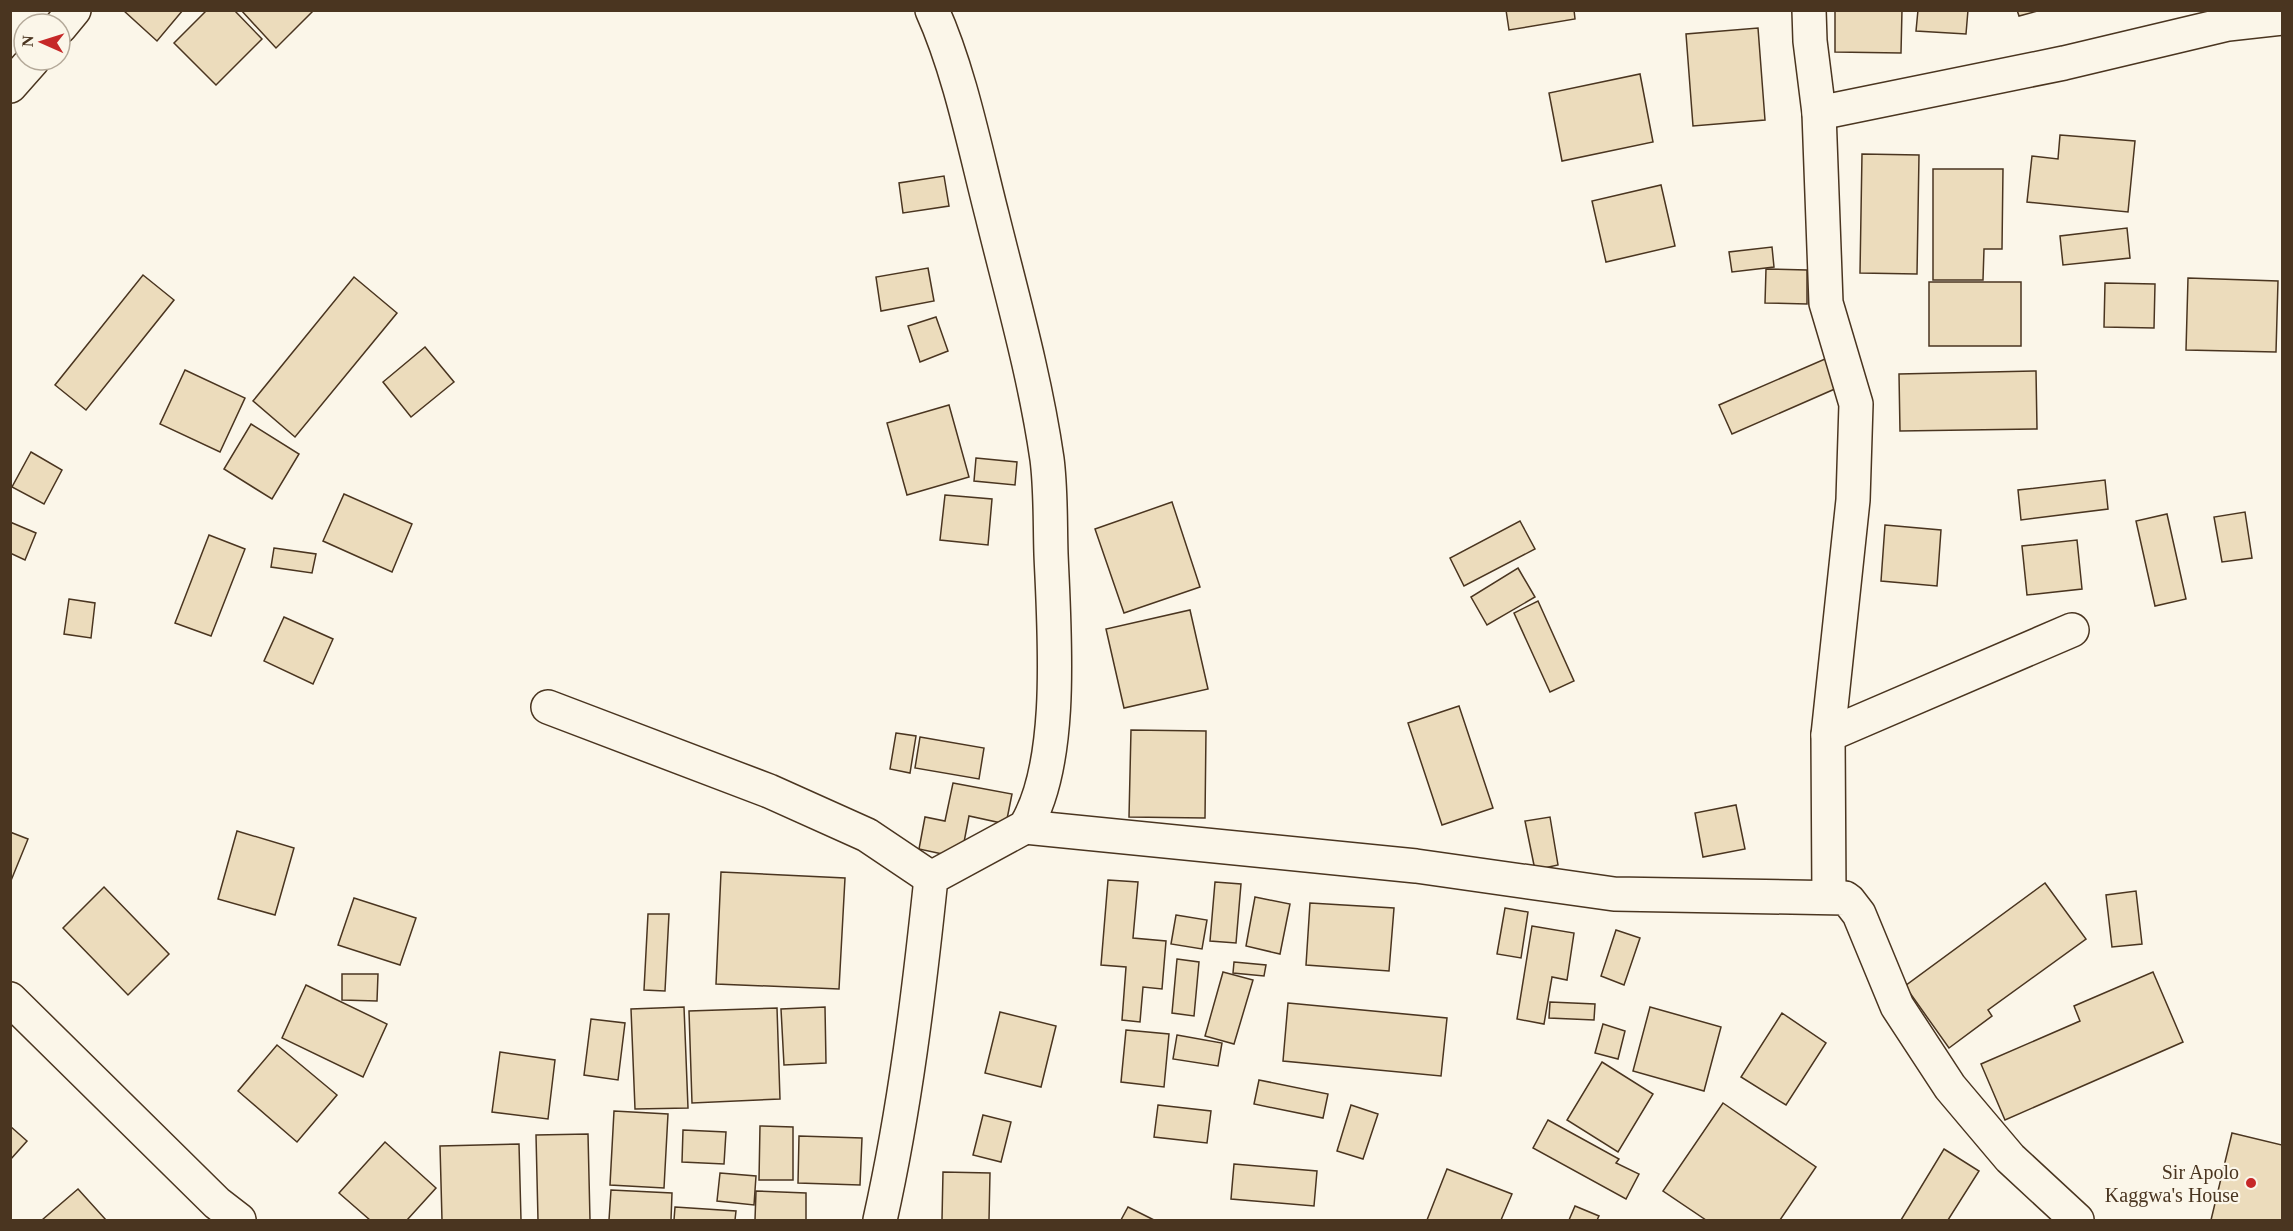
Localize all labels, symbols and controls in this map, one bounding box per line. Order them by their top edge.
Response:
north arrow [12,12,72,72]
text: N [19,35,36,47]
place label: Sir Apolo Kaggwa's House [2105,1161,2239,1207]
marker: Sir Apolo Kaggwa's House [2244,1176,2258,1190]

